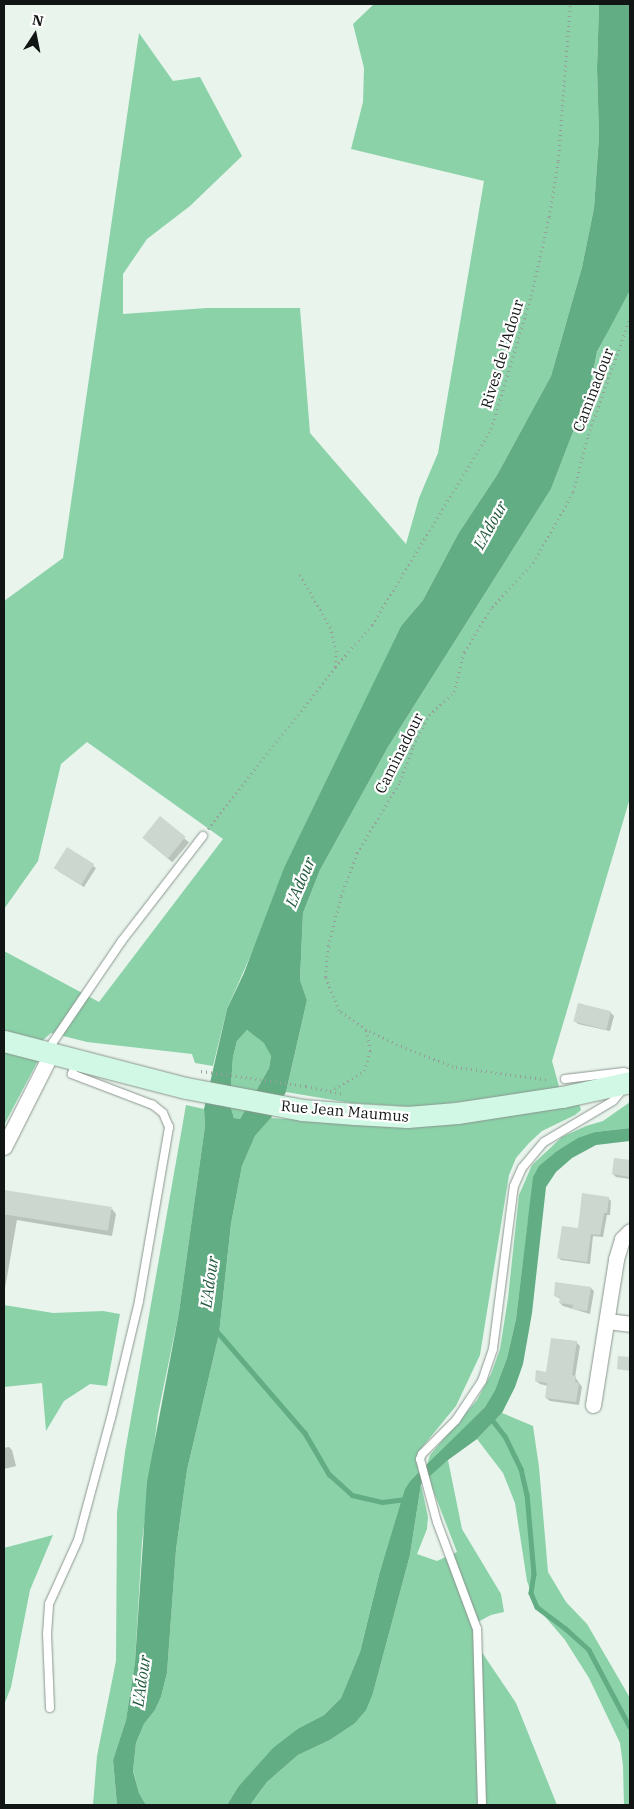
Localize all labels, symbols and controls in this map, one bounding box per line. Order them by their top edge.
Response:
north arrow [10,10,60,60]
text: N [31,10,45,30]
street label: Rives de l'Adour [477,298,527,410]
street label: Caminadour [569,346,617,434]
water label: L'Adour [469,498,511,552]
street label: Caminadour [371,710,427,796]
water label: L'Adour [281,854,319,910]
street label: Rue Jean Maumus [280,1096,410,1126]
water label: L'Adour [196,1255,222,1309]
water label: L'Adour [128,1654,154,1708]

